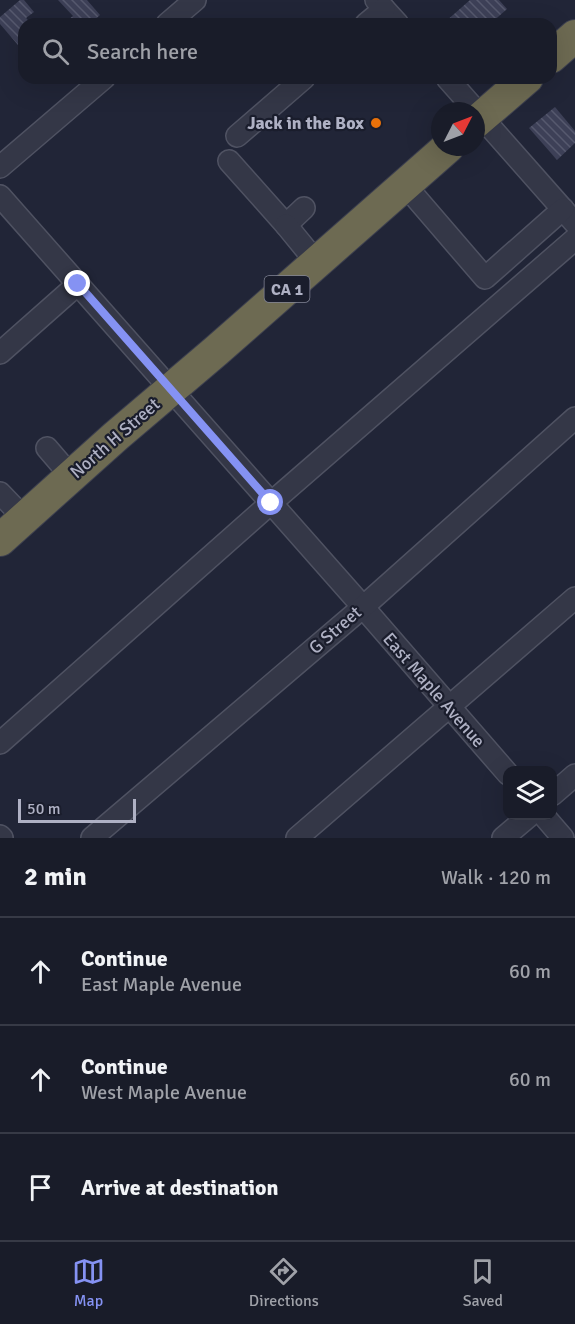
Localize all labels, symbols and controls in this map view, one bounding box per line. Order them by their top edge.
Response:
search box [18,18,557,84]
icon: search [39,35,72,68]
text: Search here [87,38,198,65]
north arrow [431,102,485,156]
place label: Jack in the Box [247,112,364,134]
marker: Jack in the Box [369,116,383,130]
route end [64,270,90,296]
road number: CA 1 [264,276,310,302]
street label: North H Street [66,393,164,483]
route start [257,489,283,515]
street label: G Street [304,601,366,659]
street label: East Maple Avenue [378,628,490,752]
map controls [503,766,557,820]
button: layers [503,766,557,820]
scale bar [18,796,136,824]
text: 50 m [27,799,61,819]
text: 2 min [24,861,87,893]
text: Walk · 120 m [441,865,551,890]
text: Continue [81,945,168,972]
icon: ahead [24,955,57,988]
text: 60 m [509,959,551,984]
text: East Maple Avenue [81,972,242,997]
text: Continue [81,1053,168,1080]
icon: ahead [24,1063,57,1096]
text: 60 m [509,1067,551,1092]
text: West Maple Avenue [81,1080,247,1105]
icon: arrive [24,1171,57,1204]
text: Arrive at destination [81,1174,278,1201]
tab: Map [72,1255,105,1311]
tab: Directions [249,1255,319,1311]
tab: Saved [463,1255,503,1311]

